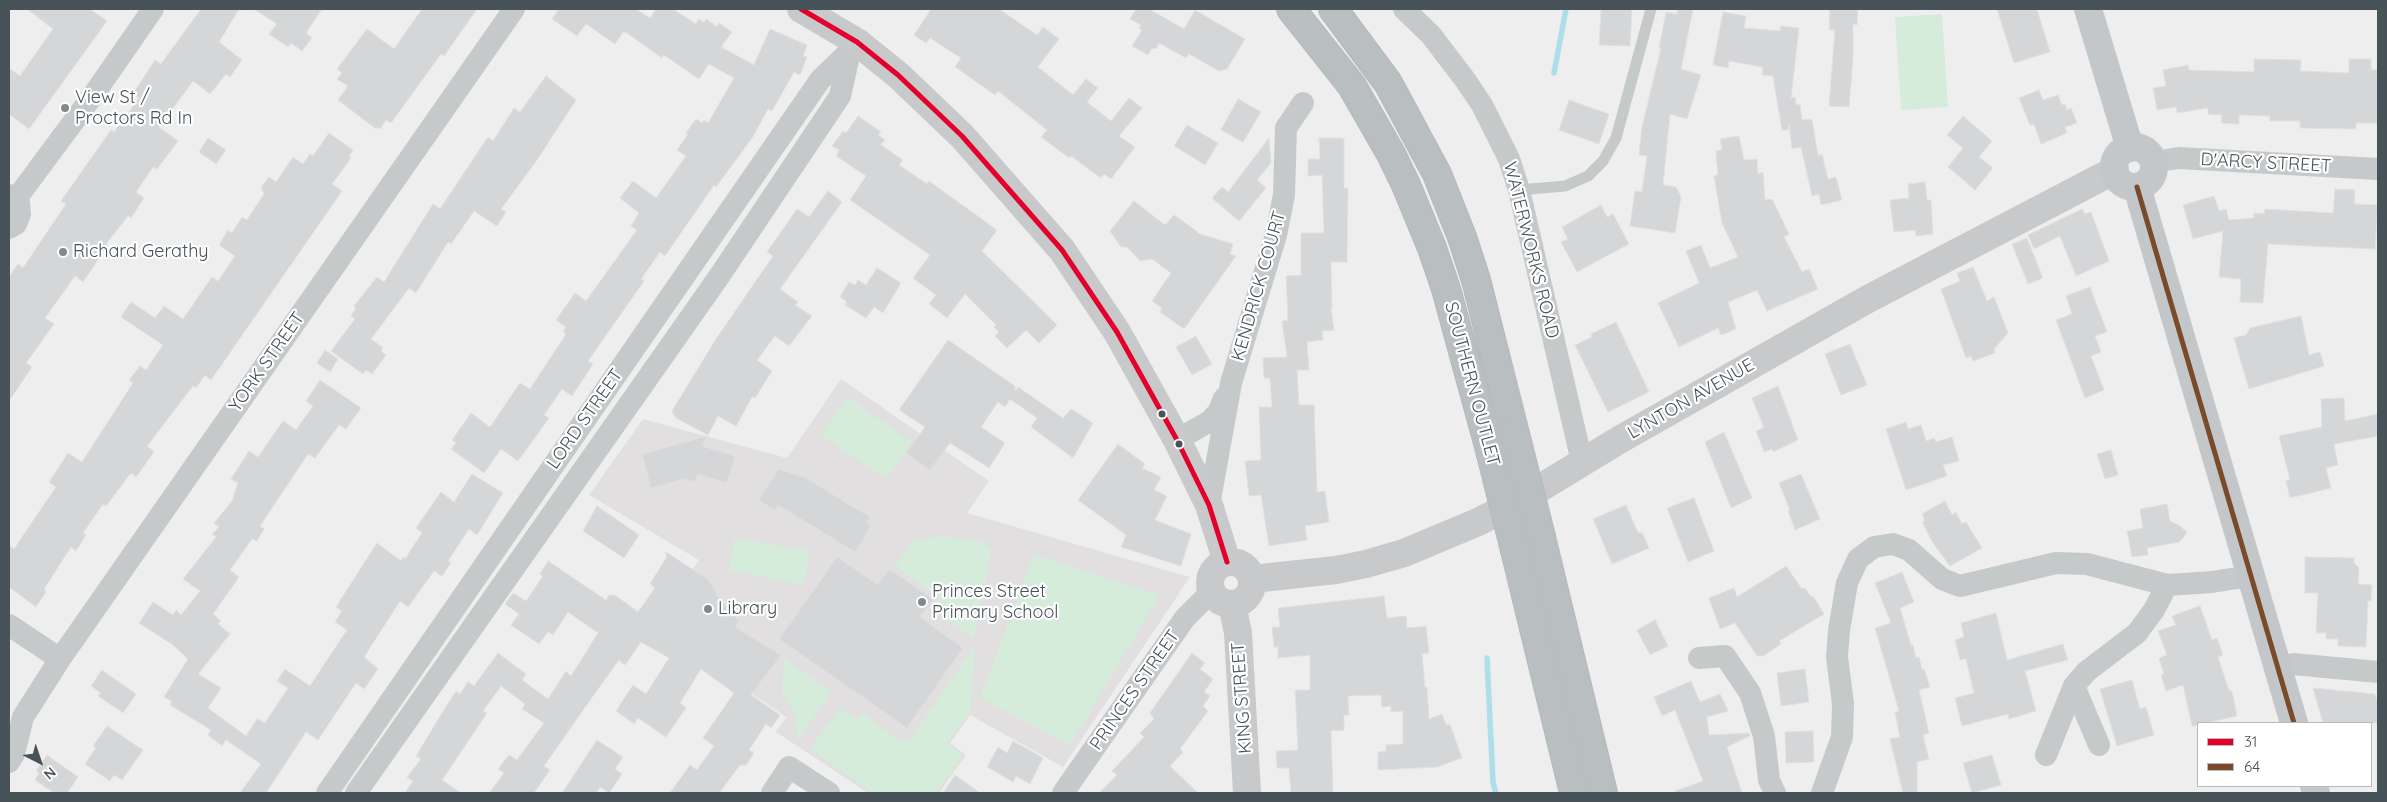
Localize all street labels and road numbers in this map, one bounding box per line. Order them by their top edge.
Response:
street label: D'ARCY STREET [2200,149,2332,177]
street label: WATERWORKS ROAD [1499,159,1563,341]
street label: KENDRICK COURT [1227,209,1291,363]
street label: SOUTHERN OUTLET [1440,300,1504,468]
street label: YORK STREET [225,308,309,416]
street label: LYNTON AVENUE [1624,354,1758,444]
street label: LORD STREET [542,365,628,473]
street label: PRINCES STREET [1085,626,1185,754]
street label: KING STREET [1227,642,1257,754]

